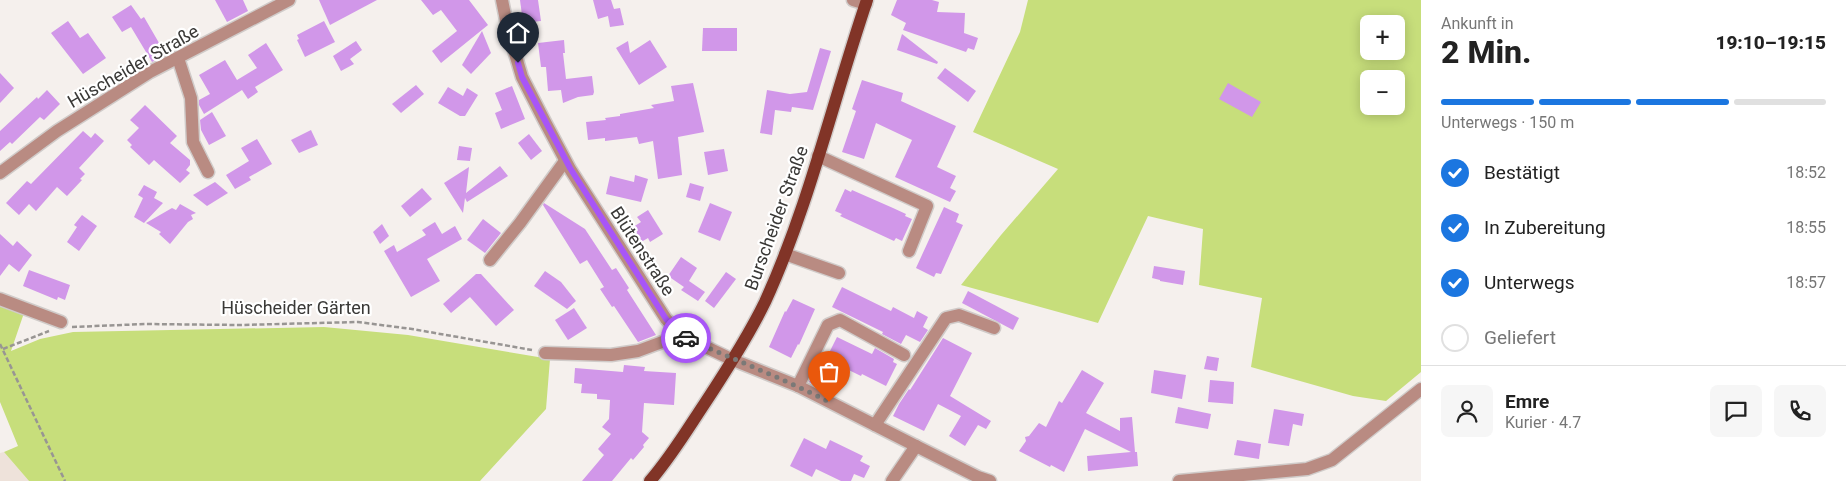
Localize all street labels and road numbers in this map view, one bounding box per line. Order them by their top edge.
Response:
street label: Hüscheider Straße [64,20,202,112]
street label: Burscheider Straße [740,143,812,293]
street label: Blütenstraße [606,203,680,299]
street label: Hüscheider Gärten [221,297,371,318]

